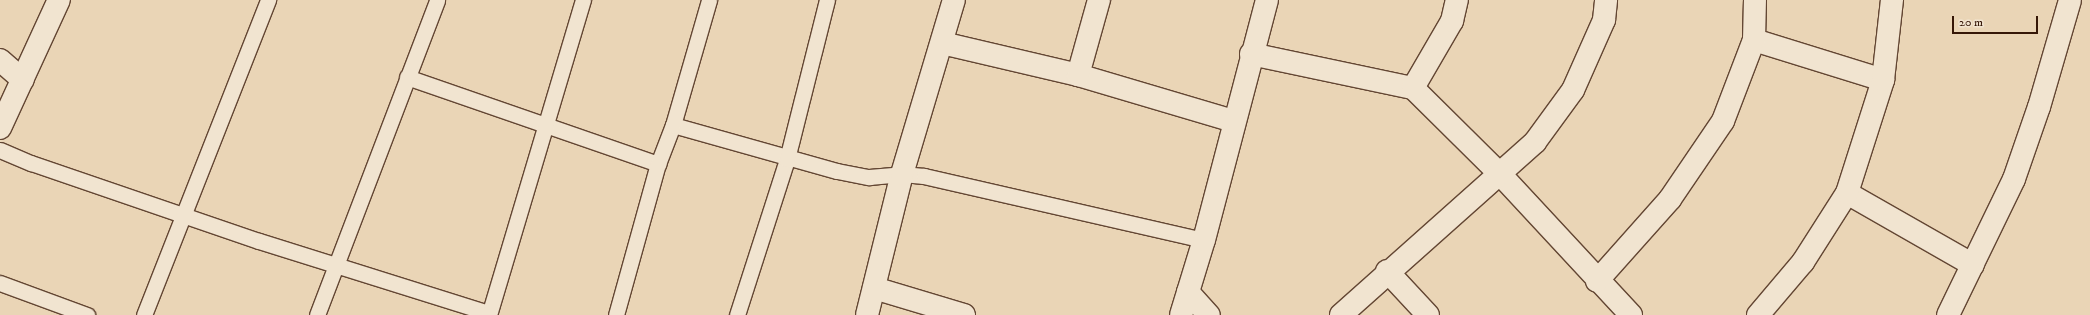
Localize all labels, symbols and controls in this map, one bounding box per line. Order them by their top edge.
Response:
scale bar [1954,8,2040,34]
text: 20 m [1959,15,1983,30]

